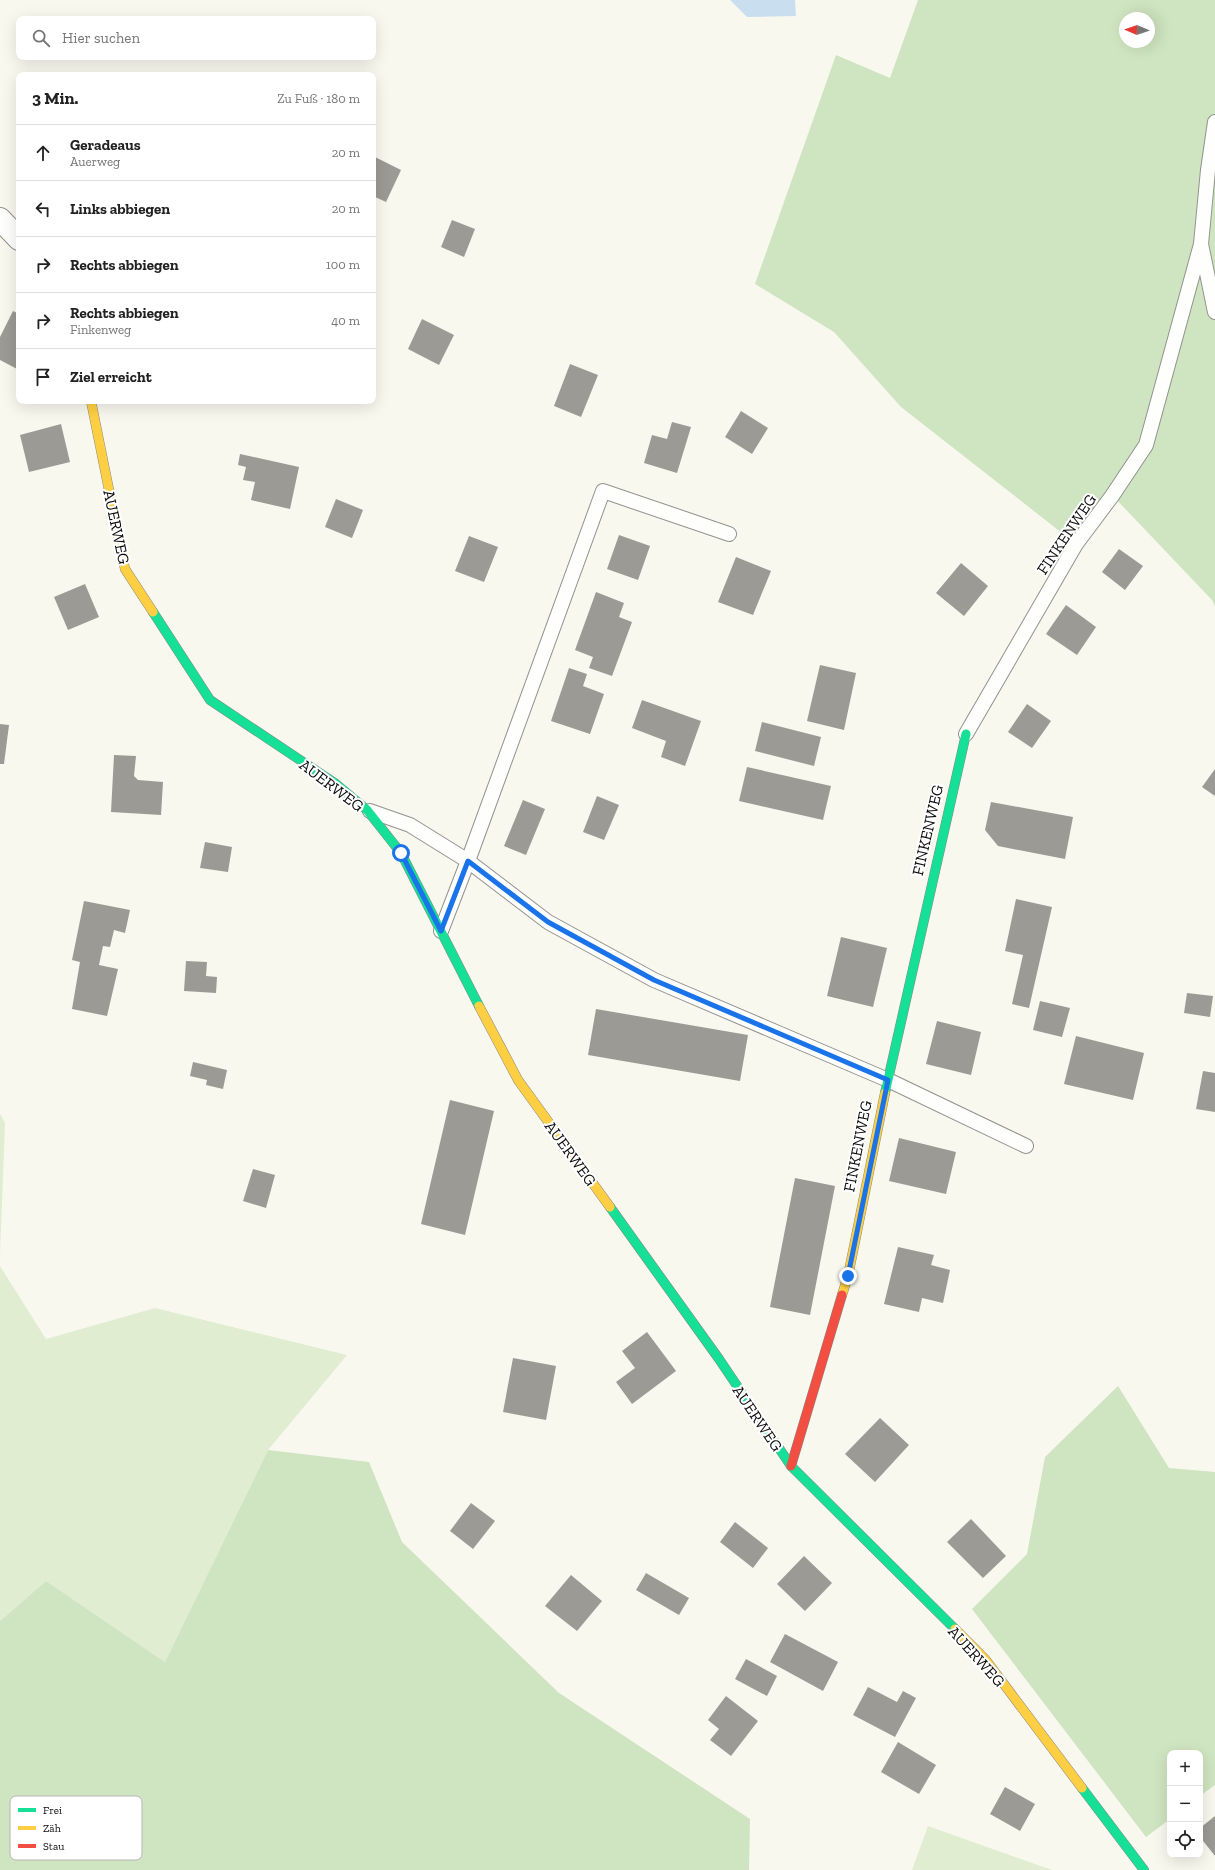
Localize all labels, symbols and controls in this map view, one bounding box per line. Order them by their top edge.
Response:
north arrow [1119,12,1155,48]
search box [16,16,376,60]
icon: search [30,27,52,49]
text: Hier suchen [62,29,140,47]
text: 3 Min. [32,88,78,108]
text: Zu Fuß · 180 m [277,91,360,106]
text: Geradeaus [70,136,141,154]
icon: ahead [32,142,54,164]
text: 20 m [332,145,360,160]
text: Auerweg [70,154,120,169]
icon: left [32,198,54,220]
text: Links abbiegen [70,200,170,218]
text: 20 m [332,201,360,216]
icon: right [32,254,54,276]
text: Rechts abbiegen [70,256,179,274]
text: 100 m [326,257,360,272]
text: Rechts abbiegen [70,304,179,322]
icon: right [32,310,54,332]
text: 40 m [331,313,360,328]
text: Finkenweg [70,322,131,337]
icon: arrive [32,366,54,388]
text: Ziel erreicht [70,368,152,386]
street label: AUERWEG [99,488,134,566]
street label: FINKENWEG [1033,491,1100,578]
street label: AUERWEG [296,755,368,816]
street label: FINKENWEG [908,783,947,877]
route start [392,844,410,862]
street label: FINKENWEG [839,1099,876,1193]
street label: AUERWEG [541,1117,600,1189]
route end [839,1267,857,1285]
street label: AUERWEG [729,1382,787,1455]
street label: AUERWEG [944,1622,1009,1691]
map controls [1167,1750,1203,1858]
button: + [1167,1750,1203,1786]
button: − [1167,1786,1203,1822]
legend [10,1796,142,1860]
text: Frei [43,1804,62,1817]
text: Zäh [43,1822,62,1835]
button: locate [1167,1822,1203,1858]
text: Stau [43,1840,64,1853]

